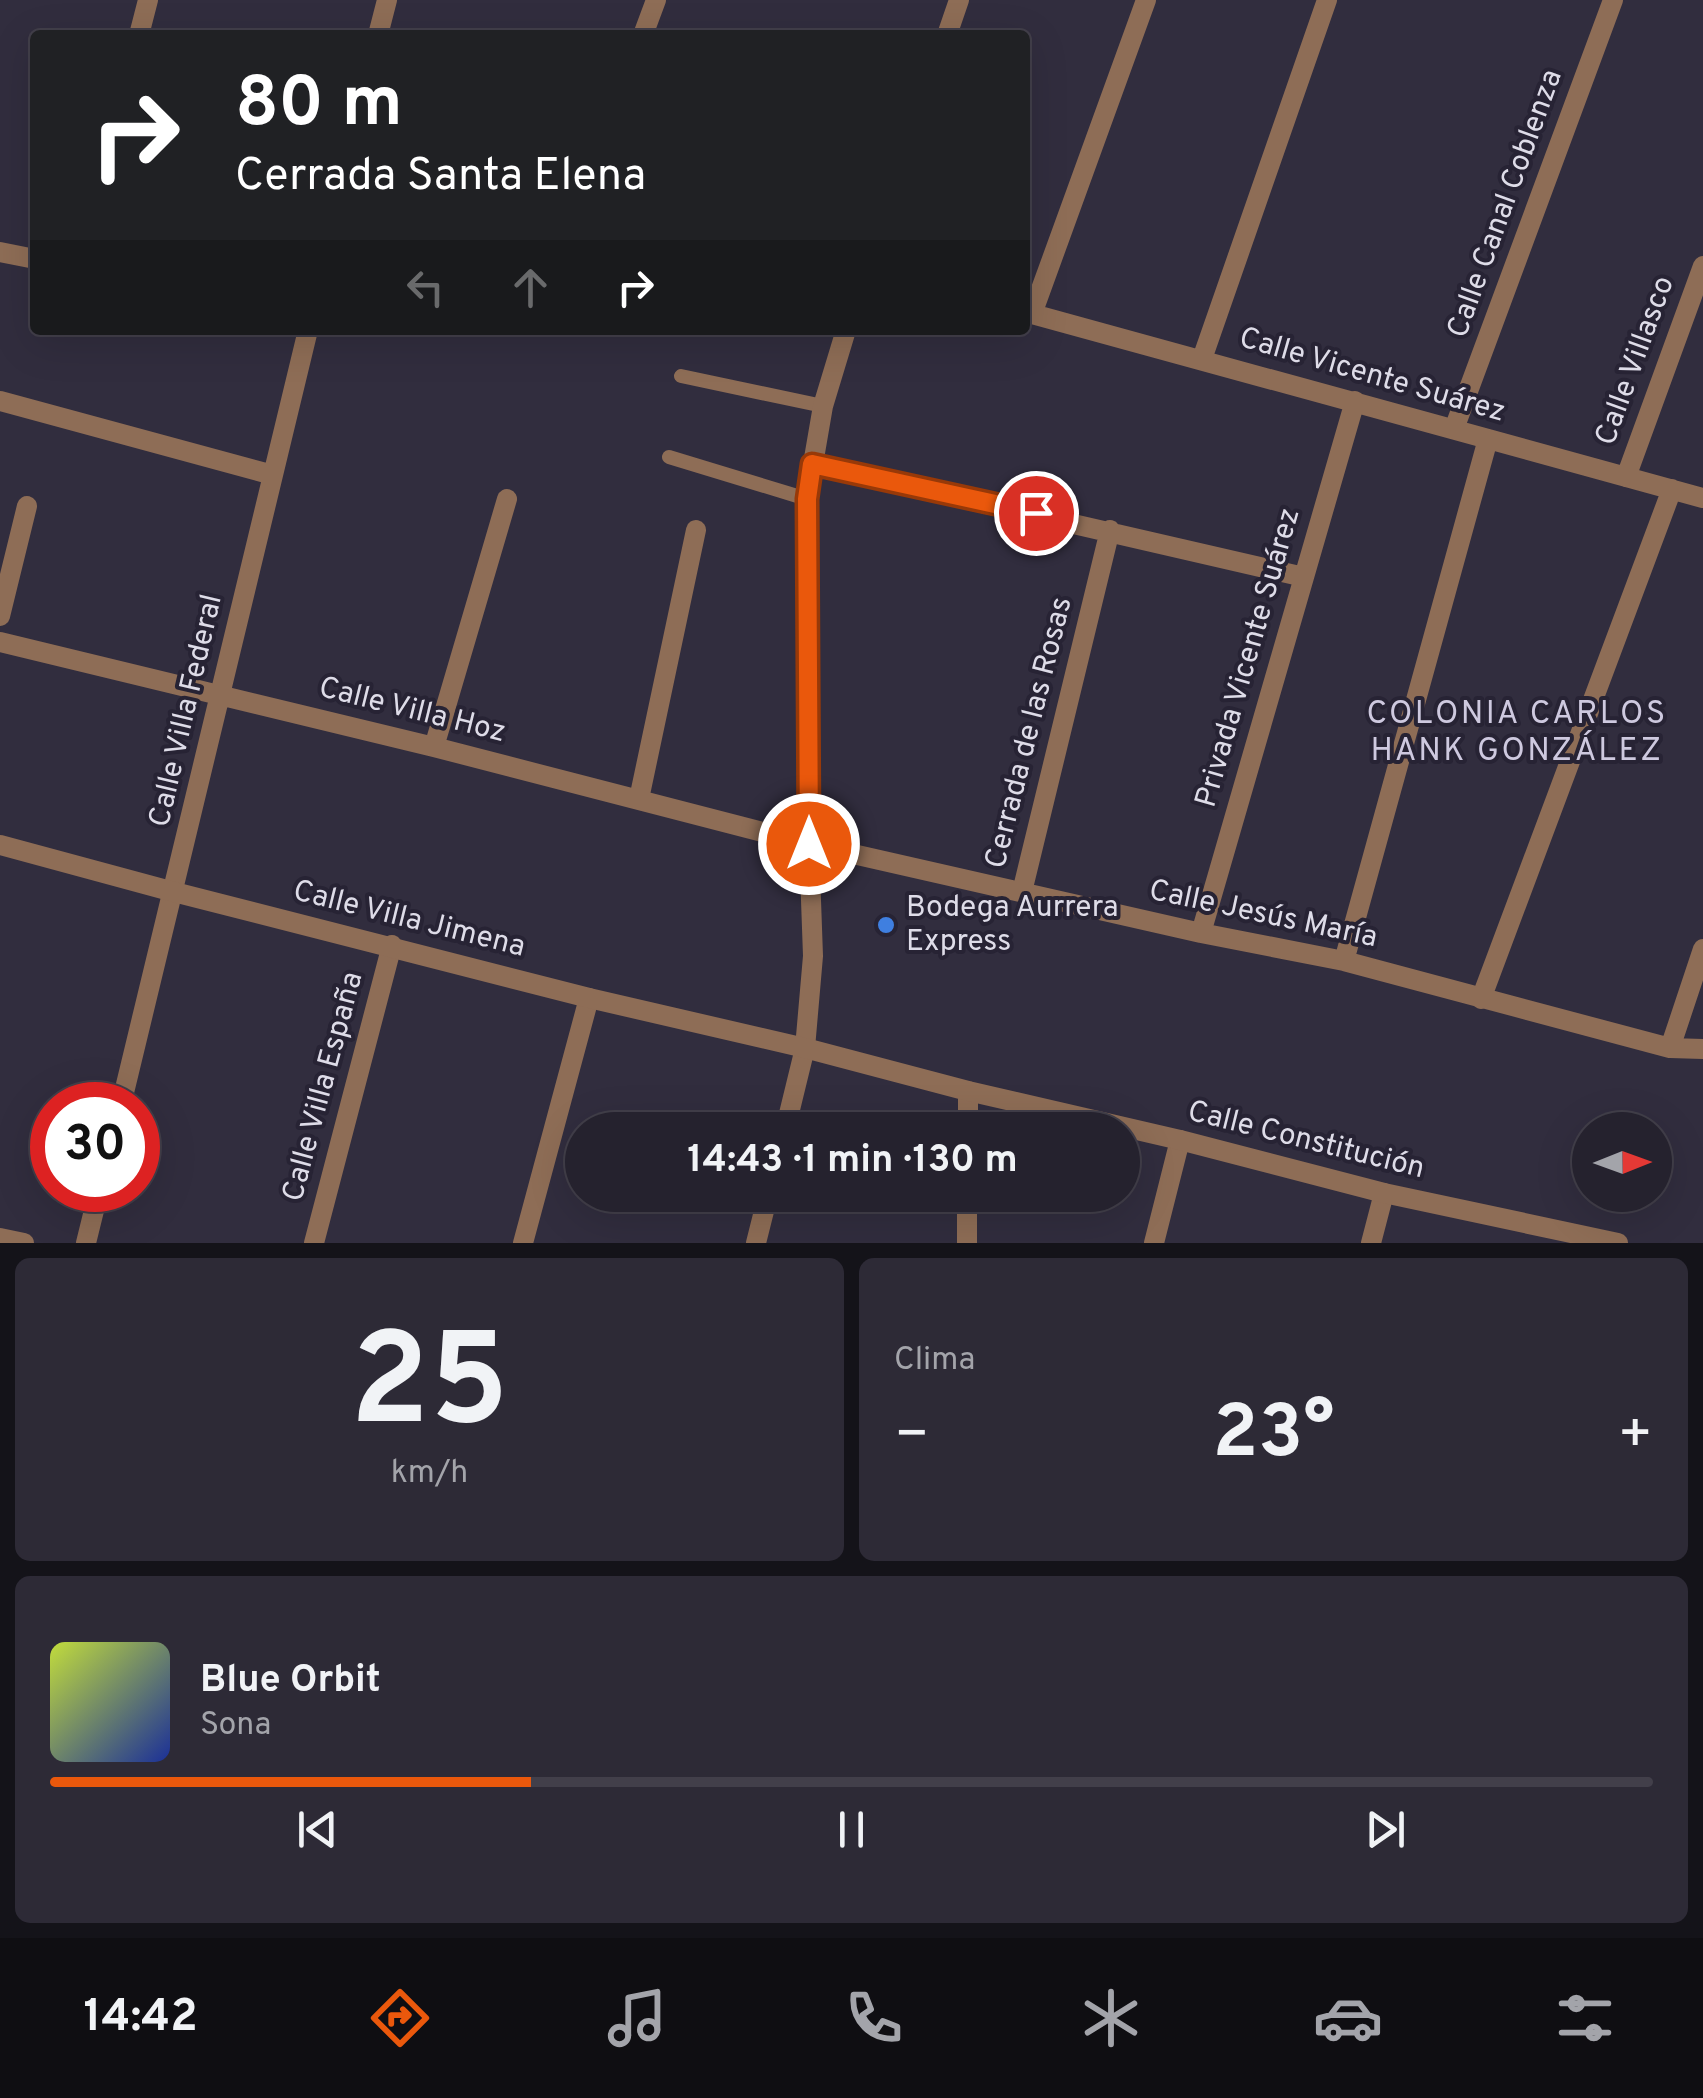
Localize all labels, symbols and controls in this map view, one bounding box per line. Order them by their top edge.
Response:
text: 80 m [235,62,403,151]
street label: Calle Canal Coblenza [1440,65,1572,343]
icon: right [70,70,200,200]
text: Cerrada Santa Elena [235,149,646,206]
icon: left [398,260,453,315]
icon: ahead [503,260,558,315]
icon: right [608,260,663,315]
street label: Calle Villasco [1588,271,1684,451]
street label: Calle Vicente Suárez [1235,320,1509,432]
pin [994,471,1079,556]
icon: arrive [1009,486,1064,541]
street label: Privada Vicente Suárez [1189,504,1309,812]
street label: Calle Villa Federal [142,591,232,831]
street label: Cerrada de las Rosas [978,593,1082,873]
street label: Calle Villa Hoz [315,670,509,752]
district label: COLONIA CARLOS HANK GONZÁLEZ [1366,695,1668,772]
position arrow [757,792,861,896]
street label: Calle Villa Jimena [289,873,529,967]
street label: Calle Jesús María [1145,873,1381,957]
place label: Bodega Aurrera Express [906,890,1119,961]
marker: Bodega Aurrera Express [875,914,897,936]
street label: Calle Villa España [276,968,372,1206]
speed limit sign: 30 [30,1082,160,1212]
street label: Calle Constitución [1184,1094,1428,1188]
north arrow [1572,1112,1672,1212]
map controls [1572,1112,1672,1212]
text: 14:43 · 1 min · 130 m [687,1137,1018,1186]
text: 25 [350,1306,509,1471]
text: Clima [894,1341,975,1381]
text: 23° [1212,1389,1335,1484]
text: − [894,1402,929,1472]
text: + [1618,1402,1653,1472]
text: km/h [391,1454,468,1494]
text: Blue Orbit [200,1657,381,1706]
text: Sona [200,1706,271,1746]
icon: previous [290,1802,345,1857]
icon: pause [824,1802,879,1857]
icon: next [1358,1802,1413,1857]
icon: directions [365,1983,435,2053]
icon: music [602,1983,672,2053]
icon: phone [839,1983,909,2053]
icon: climate [1076,1983,1146,2053]
icon: car [1313,1983,1383,2053]
icon: filters [1550,1983,1620,2053]
text: 14:42 [83,1990,198,2047]

